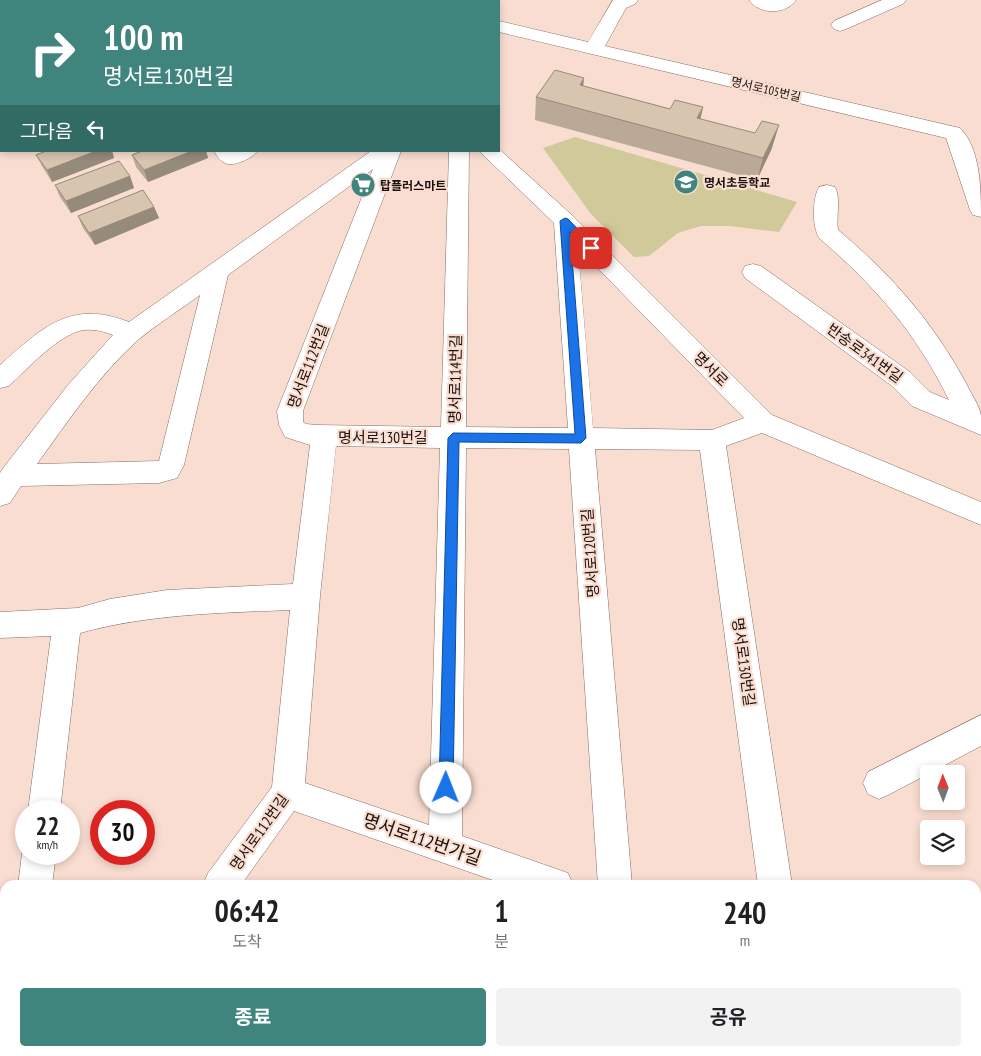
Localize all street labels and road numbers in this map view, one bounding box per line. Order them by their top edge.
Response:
street label: 명서로105번길 [730,74,802,104]
street label: 반송로341번길 [823,319,907,387]
street label: 명서로112번길 [283,321,333,411]
street label: 명서로114번길 [445,334,465,424]
street label: 명서로 [690,348,732,390]
street label: 명서로130번길 [338,428,428,447]
street label: 명서로120번길 [577,508,603,598]
street label: 명서로130번길 [728,616,760,708]
street label: 명서로112번길 [226,790,292,874]
street label: 명서로112번가길 [360,808,484,870]

